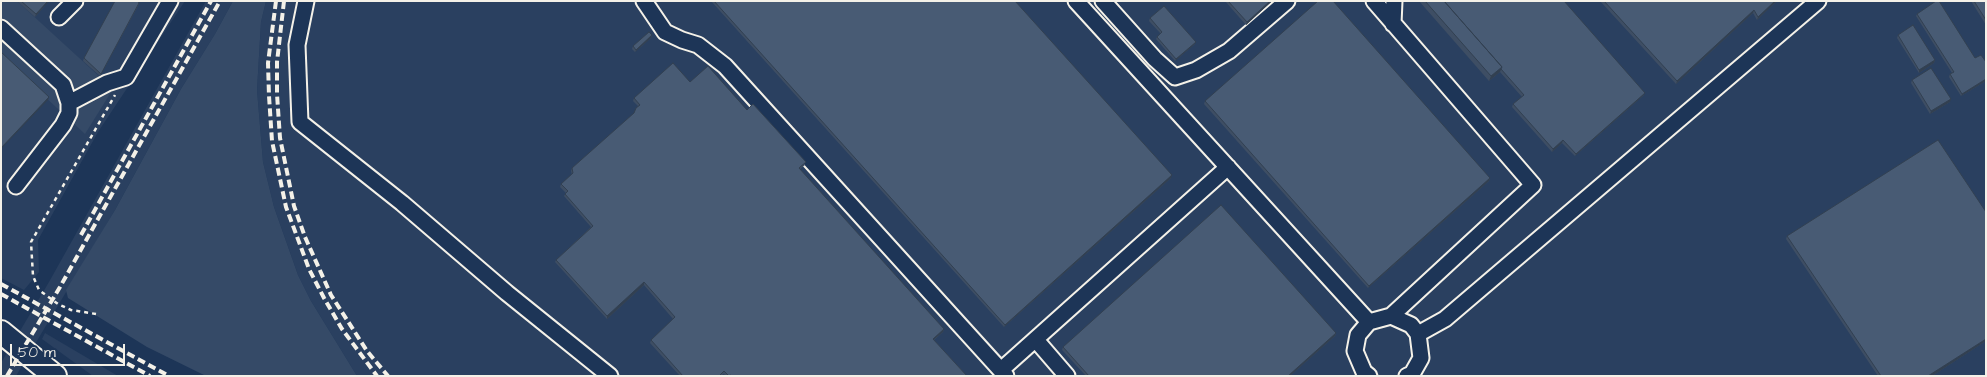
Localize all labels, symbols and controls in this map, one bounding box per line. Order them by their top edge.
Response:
scale bar [12,334,128,366]
text: 50 m [18,342,56,363]

